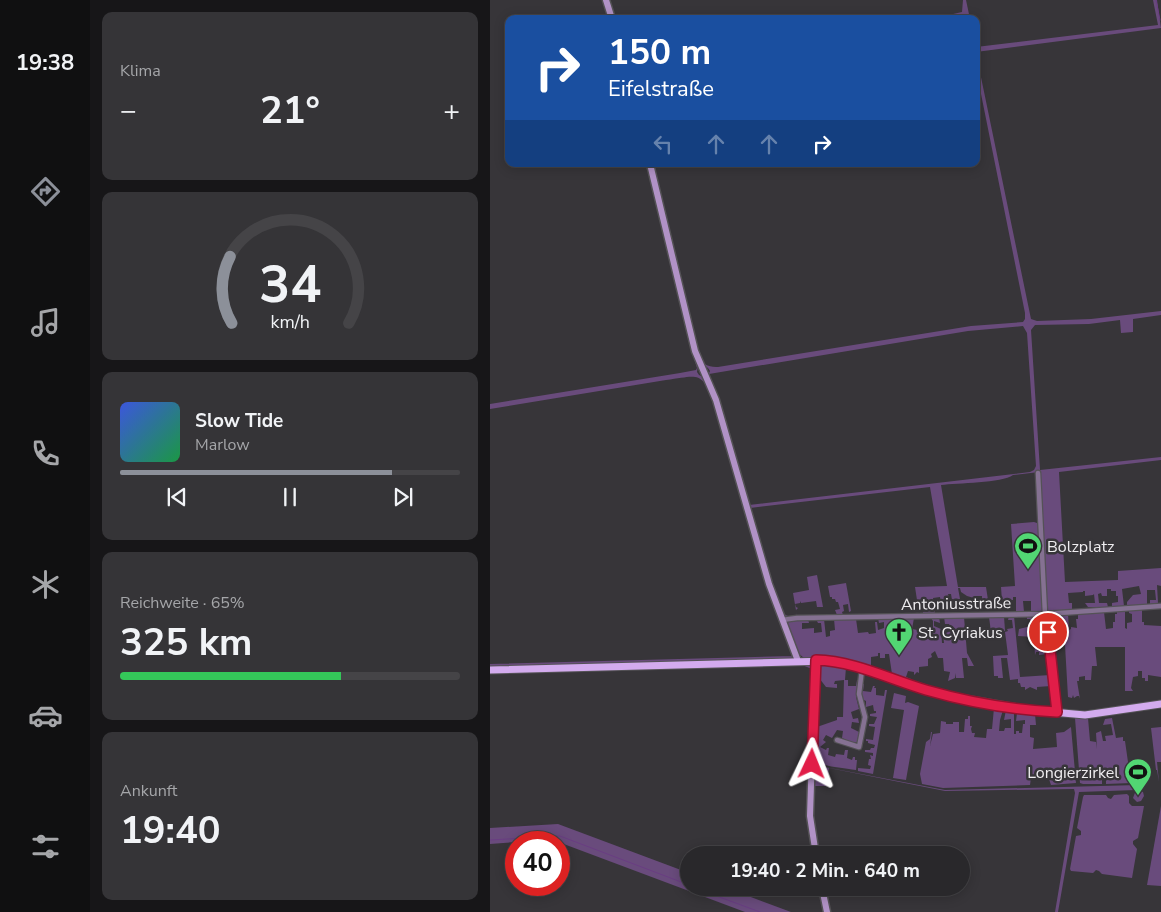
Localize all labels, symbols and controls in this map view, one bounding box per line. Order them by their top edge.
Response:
text: 150 m [608,29,711,76]
icon: right [525,35,590,100]
text: 19:38 [16,48,74,78]
text: Klima [120,60,161,82]
text: Eifelstraße [608,74,714,104]
text: 21° [260,85,320,136]
text: − [120,92,137,130]
text: + [443,92,460,130]
icon: left [649,130,677,158]
icon: ahead [702,130,730,158]
icon: ahead [755,130,783,158]
icon: right [808,130,836,158]
icon: directions [28,174,63,209]
text: 34 [259,249,321,320]
icon: music [28,305,63,340]
text: km/h [270,310,310,334]
text: Slow Tide [195,408,283,434]
text: Marlow [195,434,250,456]
icon: phone [28,436,63,471]
icon: previous [163,483,191,511]
icon: pause [276,483,304,511]
icon: next [389,483,417,511]
sports icon: Bolzplatz [1013,531,1043,570]
place label: Bolzplatz [1047,536,1114,558]
icon: climate [28,567,63,602]
text: Reichweite · 65% [120,592,245,614]
street label: Antoniusstraße [901,592,1011,616]
pin [1027,611,1069,653]
text: 325 km [120,617,252,668]
church icon: St. Cyriakus [884,617,914,656]
icon: arrive [1034,618,1062,646]
place label: St. Cyriakus [918,622,1003,644]
icon: car [28,698,63,733]
position arrow [785,737,837,789]
sports icon: Longierzirkel [1123,757,1153,796]
place label: Longierzirkel [1027,762,1119,784]
text: Ankunft [120,780,177,802]
text: 19:40 [120,805,221,856]
icon: filters [28,829,63,864]
speed limit sign: 40 [505,831,570,896]
text: 19:40 · 2 Min. · 640 m [730,858,920,884]

